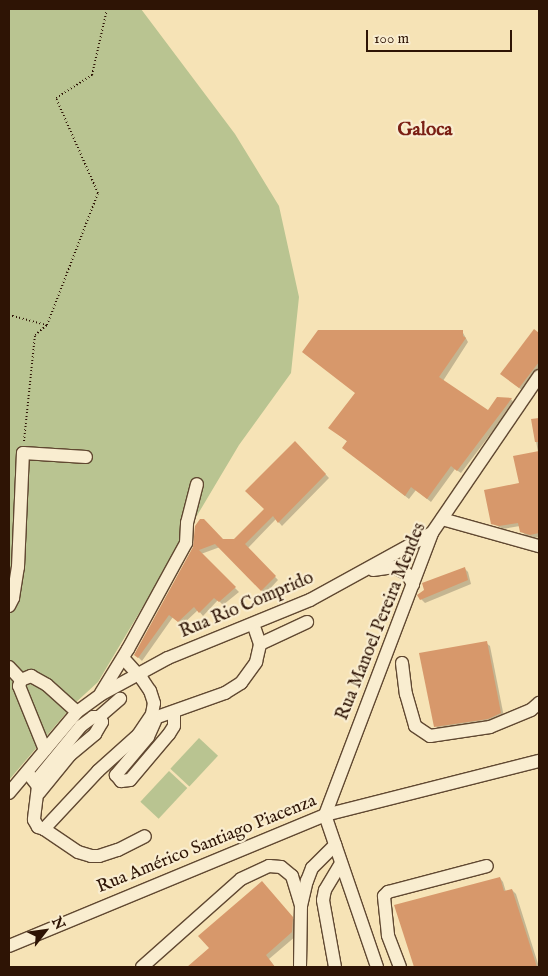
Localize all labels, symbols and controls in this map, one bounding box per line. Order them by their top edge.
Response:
scale bar [368,20,514,52]
text: 100 m [374,29,409,48]
district label: Galoca [397,120,453,142]
street label: Rua Manoel Pereira Mendes [332,520,432,724]
street label: Rua Rio Comprido [177,568,317,644]
street label: Rua Américo Santiago Piacenza [94,791,320,899]
north arrow [20,906,70,956]
text: N [47,914,69,933]

